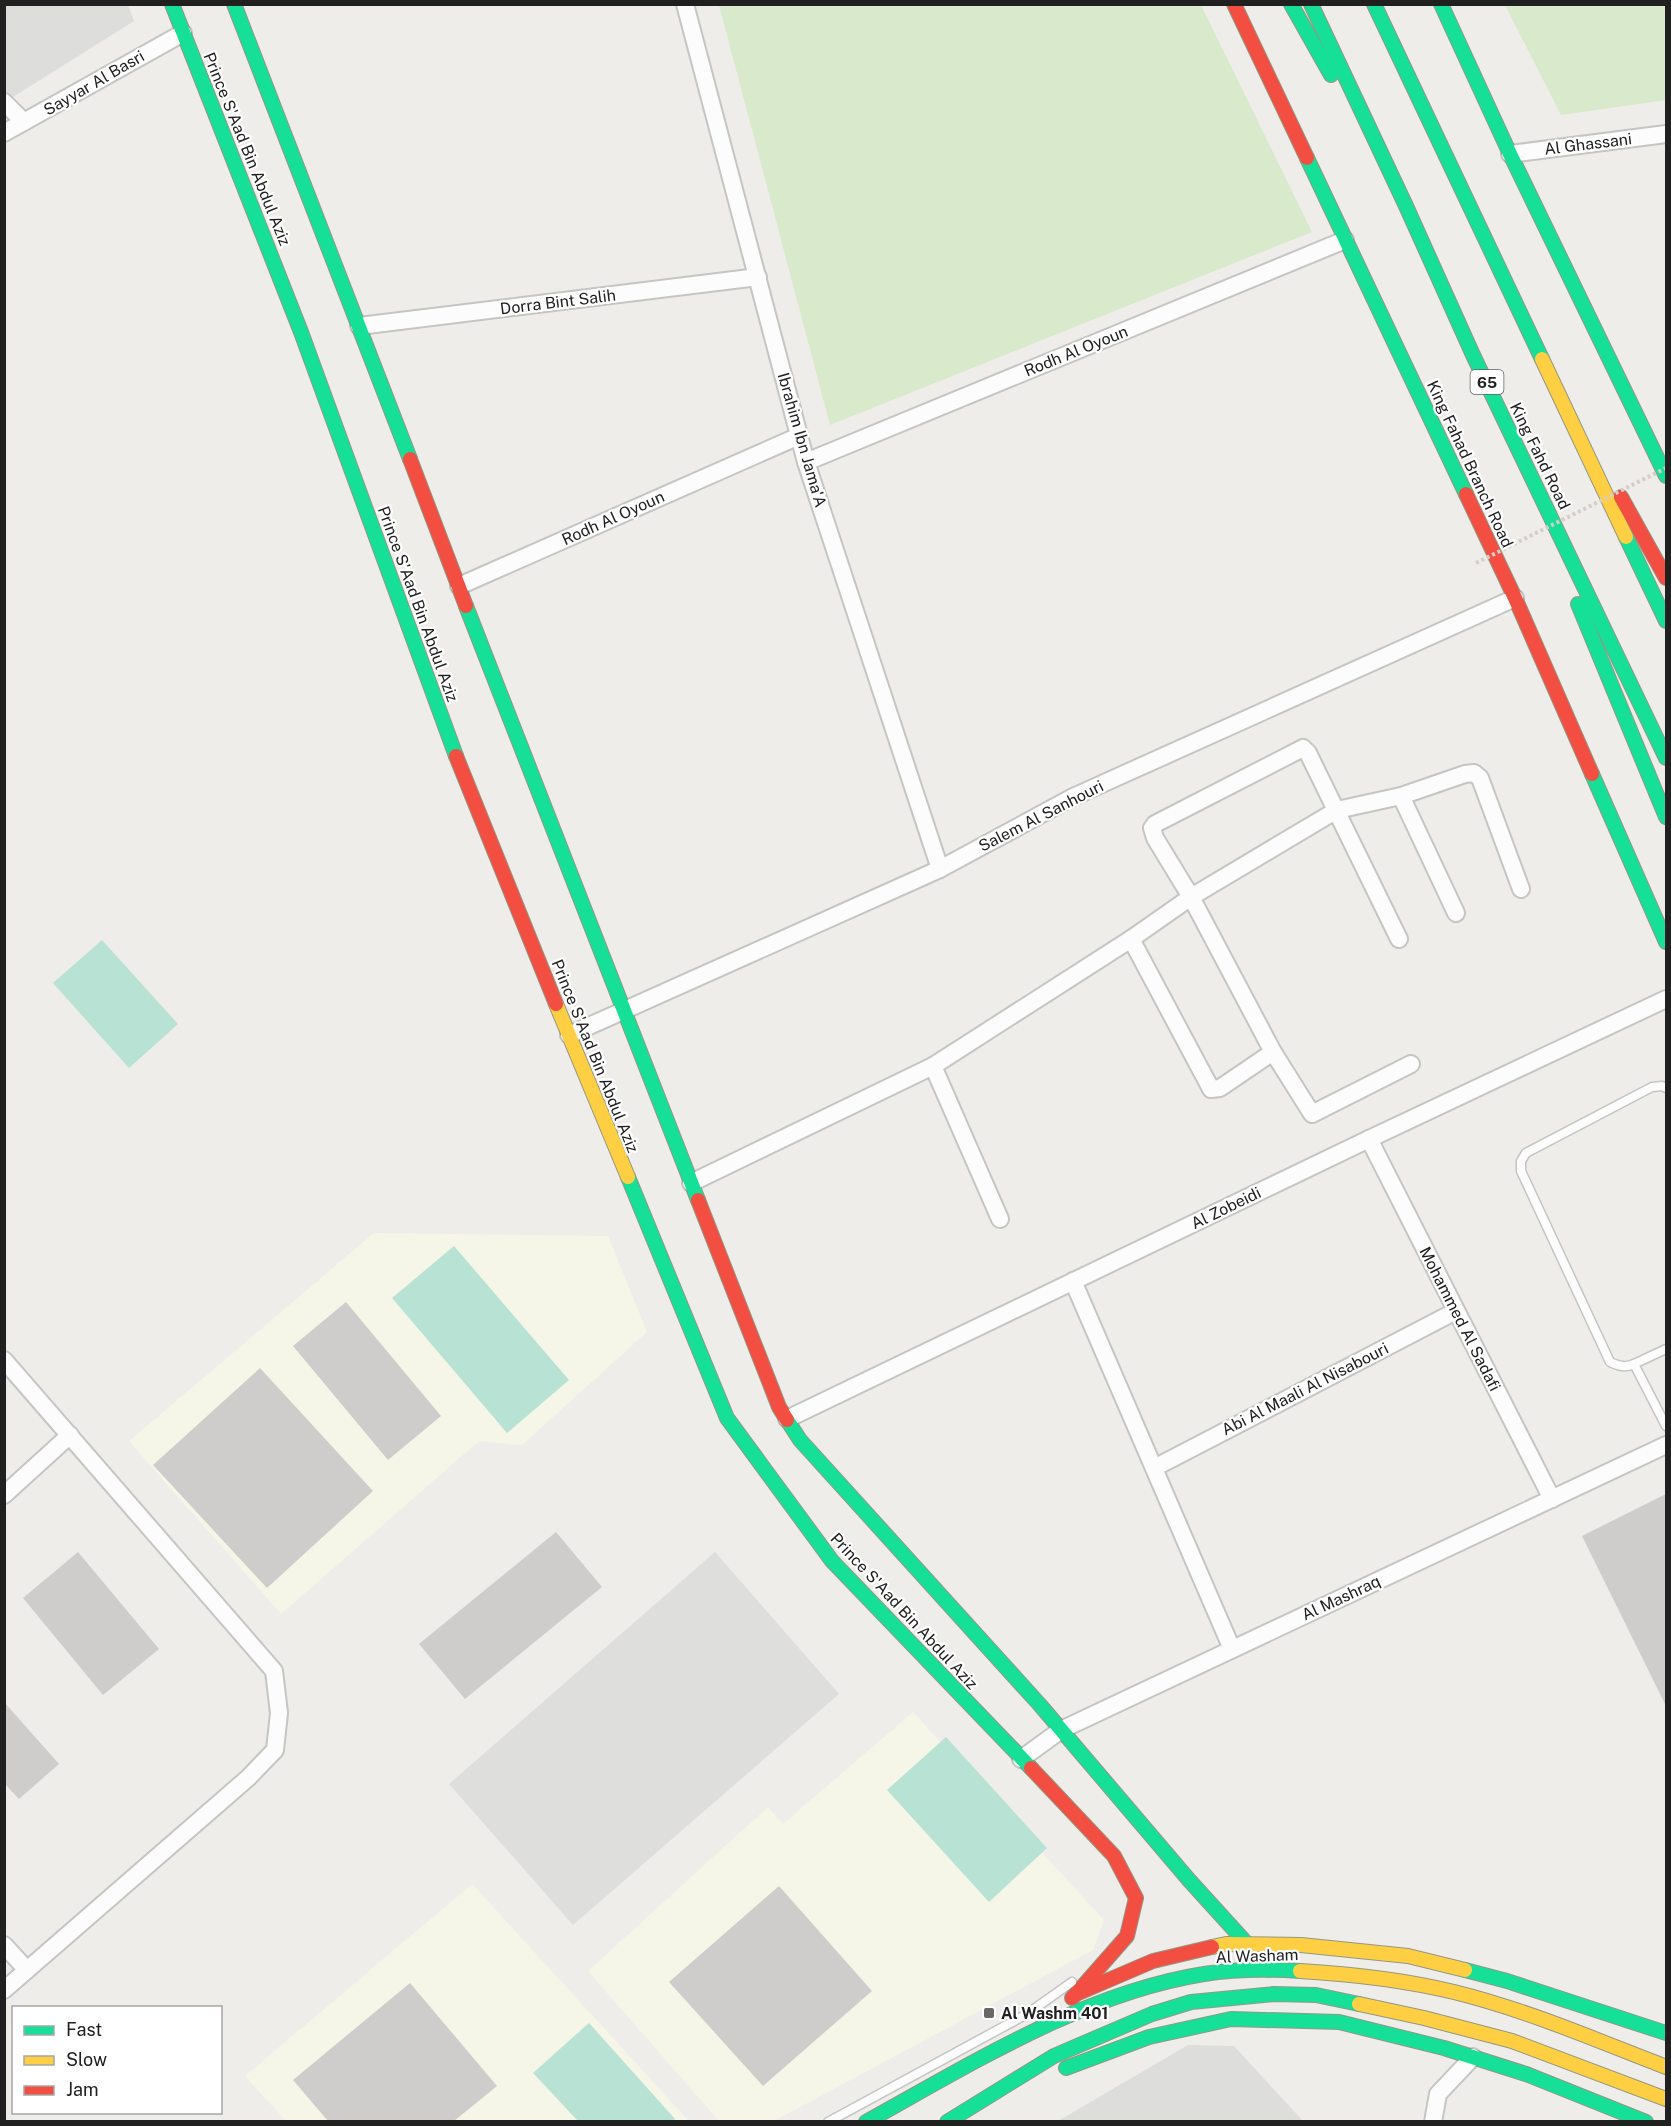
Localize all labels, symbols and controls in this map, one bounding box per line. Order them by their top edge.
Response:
street label: Sayyar Al Basri [40,46,148,120]
street label: Prince S'Aad Bin Abdul Aziz [199,50,295,249]
street label: Al Ghassani [1543,129,1633,159]
street label: Dorra Bint Salih [499,285,617,319]
street label: Rodh Al Oyoun [1021,322,1131,380]
street label: Ibrahim Ibn Jama'A [774,370,830,510]
road number: 65 [1470,370,1504,394]
street label: King Fahad Branch Road [1423,377,1517,551]
street label: King Fahd Road [1506,399,1574,513]
street label: Rodh Al Oyoun [559,487,667,549]
street label: Prince S'Aad Bin Abdul Aziz [374,504,462,705]
street label: Salem Al Sanhouri [975,776,1107,856]
street label: Prince S'Aad Bin Abdul Aziz [547,957,643,1156]
street label: Al Zobeidi [1188,1183,1264,1233]
street label: Mohammed Al Sadafi [1415,1244,1505,1394]
street label: Abi Al Maali Al Nisabouri [1218,1339,1392,1439]
street label: Prince S'Aad Bin Abdul Aziz [827,1529,982,1693]
street label: Al Mashraq [1299,1572,1383,1624]
street label: Al Washam [1215,1945,1299,1967]
place label: Al Washm 401 [1001,2004,1108,2023]
legend [12,2006,222,2114]
marker: Al Washm 401 [982,2006,996,2020]
text: Fast [66,2019,102,2040]
text: Slow [66,2049,107,2070]
text: Jam [66,2079,99,2100]

